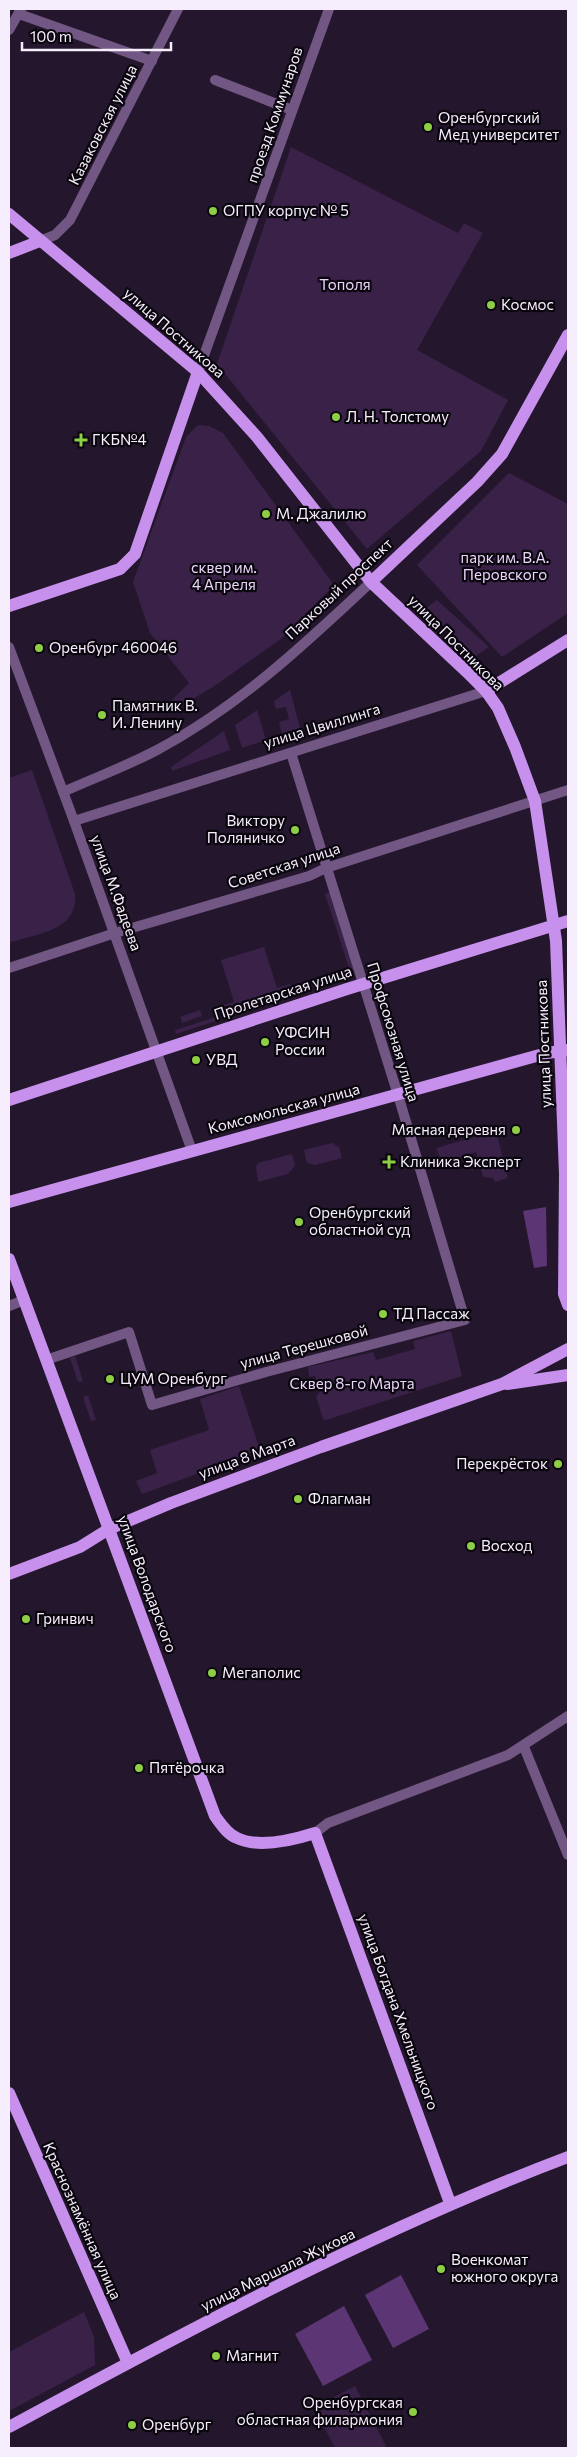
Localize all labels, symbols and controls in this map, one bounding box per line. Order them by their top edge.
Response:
scale bar [22,20,171,52]
text: 100 m [30,27,72,45]
street label: проезд Коммунаров [242,44,306,185]
street label: Казаковская улица [64,61,140,188]
place label: Оренбургский Мед университет [438,108,559,143]
marker: Оренбургский Мед университет [422,121,434,133]
place label: ОГПУ корпус № 5 [223,201,349,219]
marker: ОГПУ корпус № 5 [207,205,219,217]
park label: Тополя [319,275,371,293]
street label: улица Постникова [120,283,229,381]
place label: Космос [501,295,554,313]
marker: Космос [485,299,497,311]
place label: Л. Н. Толстому [346,407,449,425]
marker: Л. Н. Толстому [330,411,342,423]
place label: ГКБ№4 [92,430,147,448]
marker: ГКБ№4 [74,433,88,447]
place label: М. Джалилю [276,504,366,522]
marker: М. Джалилю [260,508,272,520]
street label: Парковый проспект [281,534,396,643]
park label: парк им. В.А. Перовского [461,548,549,583]
park label: сквер им. 4 Апреля [191,558,257,593]
street label: улица Постникова [405,591,508,694]
place label: Оренбург 460046 [49,638,177,656]
marker: Оренбург 460046 [33,642,45,654]
place label: Памятник В. И. Ленину [112,696,198,731]
street label: улица Цвиллинга [261,699,382,751]
marker: Памятник В. И. Ленину [96,709,108,721]
place label: Виктору Поляничко [207,811,285,846]
marker: Виктору Поляничко [289,824,301,836]
street label: улица М.Фадеева [88,832,146,953]
street label: Советская улица [225,838,342,892]
street label: Профсоюзная улица [364,960,424,1104]
street label: Пролетарская улица [211,961,354,1023]
street label: улица Постникова [532,980,554,1108]
place label: УФСИН России [275,1023,330,1058]
marker: УФСИН России [259,1036,271,1048]
place label: УВД [206,1050,238,1068]
marker: УВД [190,1054,202,1066]
street label: Комсомольская улица [206,1079,362,1137]
place label: Мясная деревня [392,1120,506,1138]
marker: Мясная деревня [510,1124,522,1136]
place label: Клиника Эксперт [400,1152,521,1170]
marker: Клиника Эксперт [382,1155,396,1169]
place label: Оренбургский областной суд [309,1203,411,1238]
marker: Оренбургский областной суд [293,1216,305,1228]
place label: ТД Пассаж [393,1304,470,1322]
marker: ТД Пассаж [377,1308,389,1320]
street label: улица Терешковой [238,1320,370,1372]
place label: ЦУМ Оренбург [120,1369,227,1387]
marker: ЦУМ Оренбург [104,1373,116,1385]
park label: Сквер 8-го Марта [289,1374,415,1392]
street label: улица 8 Марта [196,1430,297,1482]
place label: Перекрёсток [456,1454,548,1472]
marker: Перекрёсток [552,1458,564,1470]
place label: Флагман [308,1489,371,1507]
marker: Флагман [292,1493,304,1505]
street label: улица Володарского [115,1513,181,1655]
place label: Восход [481,1536,533,1554]
marker: Восход [465,1540,477,1552]
place label: Гринвич [36,1609,94,1627]
marker: Гринвич [20,1613,32,1625]
place label: Мегаполис [222,1663,301,1681]
marker: Мегаполис [206,1667,218,1679]
place label: Пятёрочка [149,1758,224,1776]
marker: Пятёрочка [133,1762,145,1774]
street label: улица Богдана Хмельницкого [355,1911,443,2112]
street label: Краснознамённая улица [40,2139,126,2302]
street label: улица Маршала Жукова [198,2224,358,2314]
place label: Военкомат южного округа [451,2250,558,2285]
marker: Военкомат южного округа [435,2263,447,2275]
place label: Магнит [226,2346,279,2364]
marker: Магнит [210,2350,222,2362]
place label: Оренбургская областная филармония [237,2393,403,2428]
marker: Оренбургская областная филармония [407,2406,419,2418]
place label: Оренбург [142,2415,212,2433]
marker: Оренбург [126,2419,138,2431]

